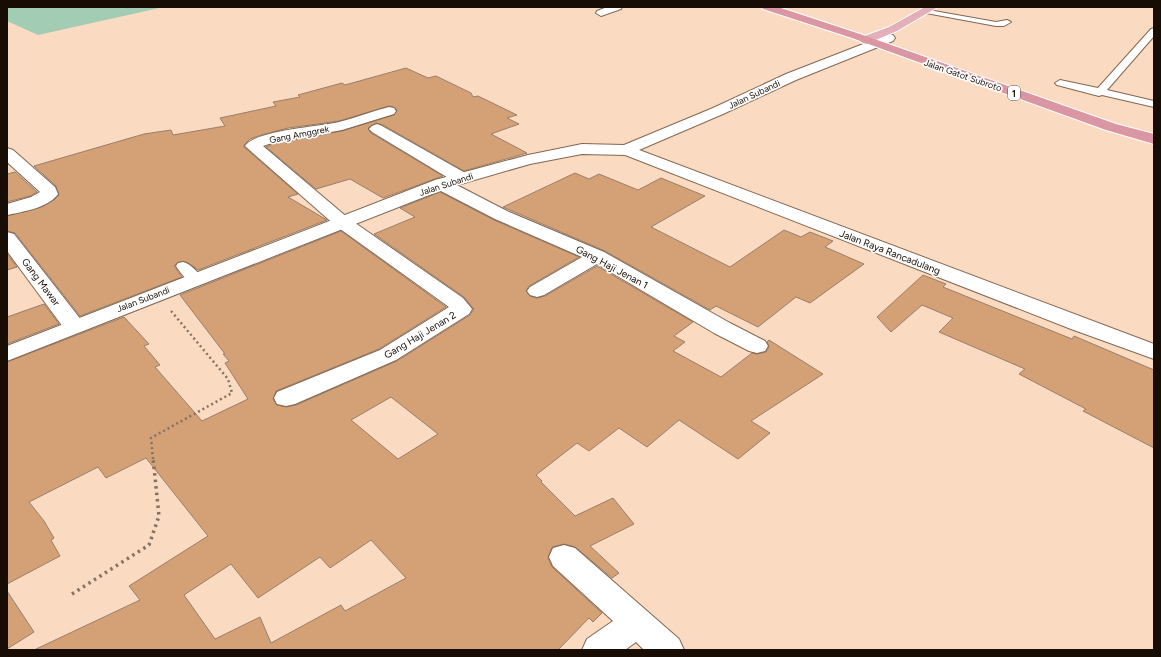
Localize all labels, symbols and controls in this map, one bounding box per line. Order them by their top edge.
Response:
street label: Jalan Gatot Subroto [923,57,1003,93]
street label: Jalan Subandi [726,77,782,111]
road number: 1 [1008,86,1020,100]
street label: Gang Amggrek [268,123,330,145]
street label: Jalan Subandi [418,170,474,198]
street label: Jalan Raya Rancadulang [838,227,943,277]
street label: Gang Haji Jenan 1 [574,242,650,292]
street label: Gang Mawar [19,256,64,309]
street label: Jalan Subandi [115,284,171,314]
street label: Gang Haji Jenan 2 [382,308,458,362]

